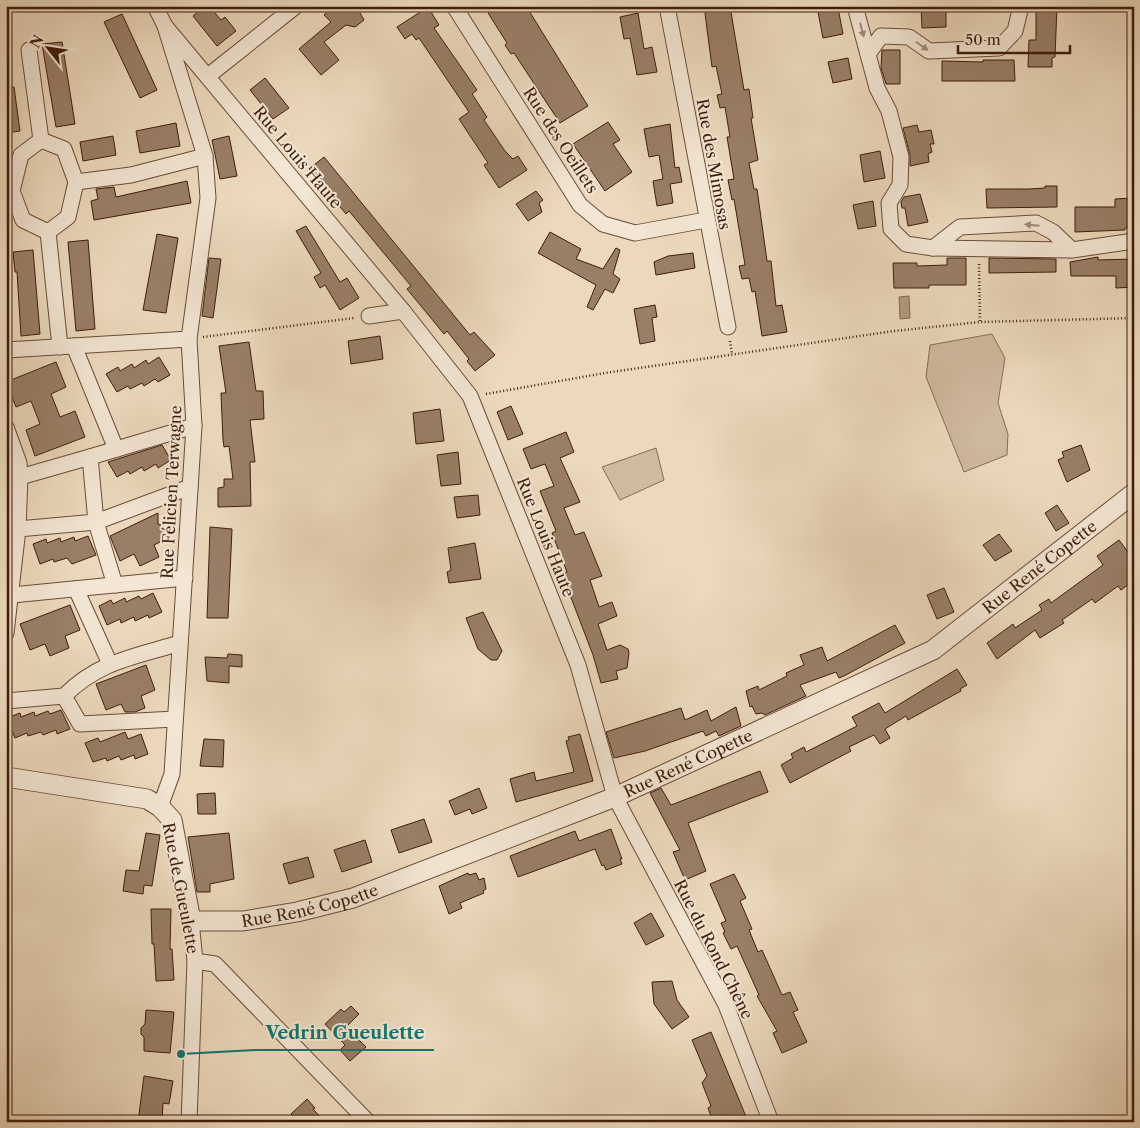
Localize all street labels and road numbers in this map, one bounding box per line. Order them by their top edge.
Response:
street label: Rue des Oeillets [519,83,603,197]
street label: Rue des Mimosas [693,97,735,231]
street label: Rue Louis Haute [249,102,347,212]
street label: Rue Félicien Terwagne [156,405,186,579]
street label: Rue Louis Haute [513,474,579,600]
street label: Rue René Copette [978,516,1101,618]
street label: Rue René Copette [620,725,756,802]
street label: Rue de Gueulette [158,821,204,955]
street label: Rue du Rond Chêne [670,876,758,1022]
street label: Rue René Copette [240,879,381,931]

